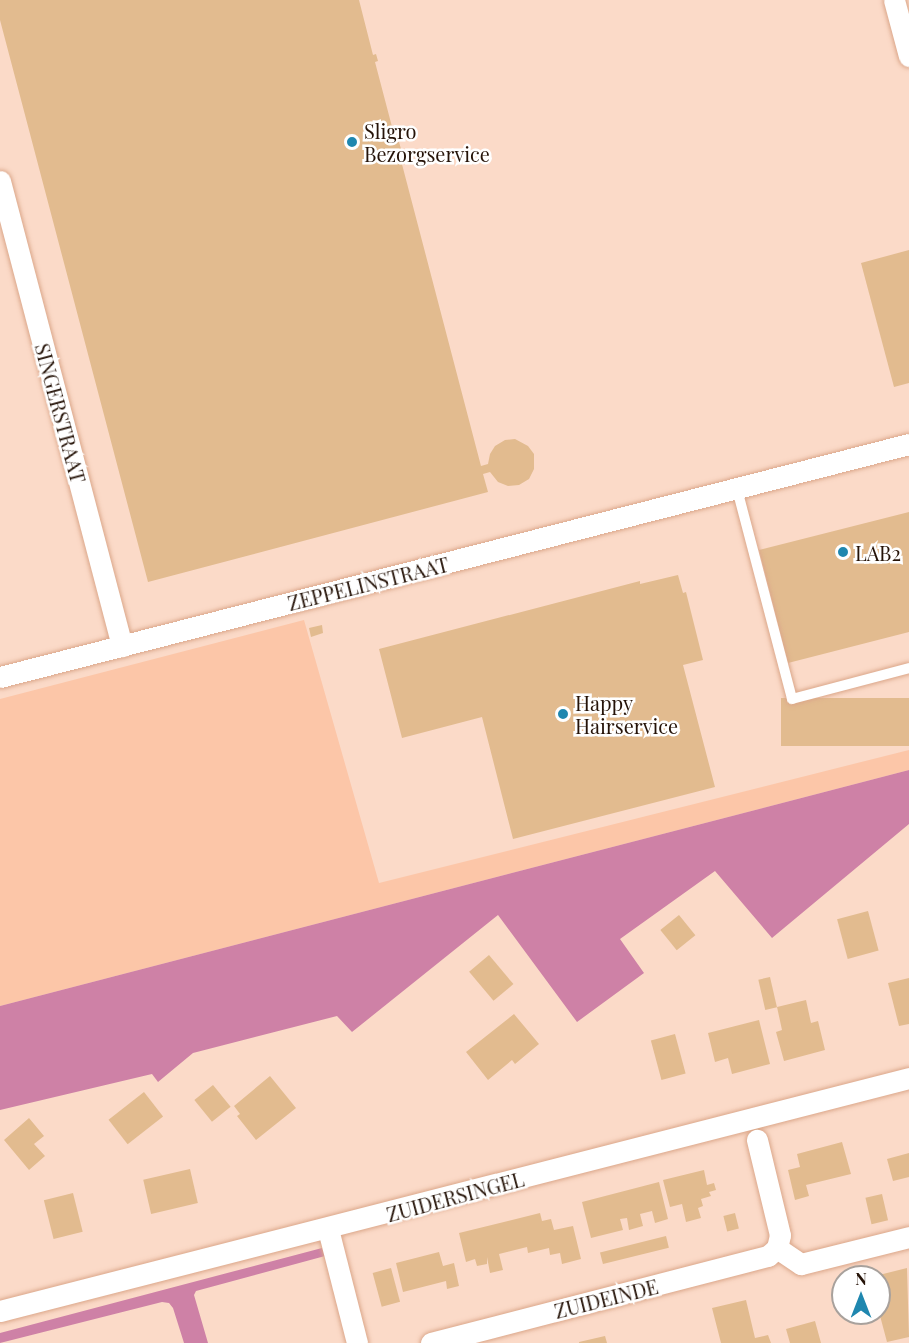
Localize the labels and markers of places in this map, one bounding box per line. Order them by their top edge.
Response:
place label: Sligro Bezorgservice [364,118,490,165]
marker: Sligro Bezorgservice [345,135,359,149]
place label: LAB2 [855,540,901,564]
marker: LAB2 [836,545,850,559]
place label: Happy Hairservice [575,690,678,737]
marker: Happy Hairservice [556,707,570,721]

